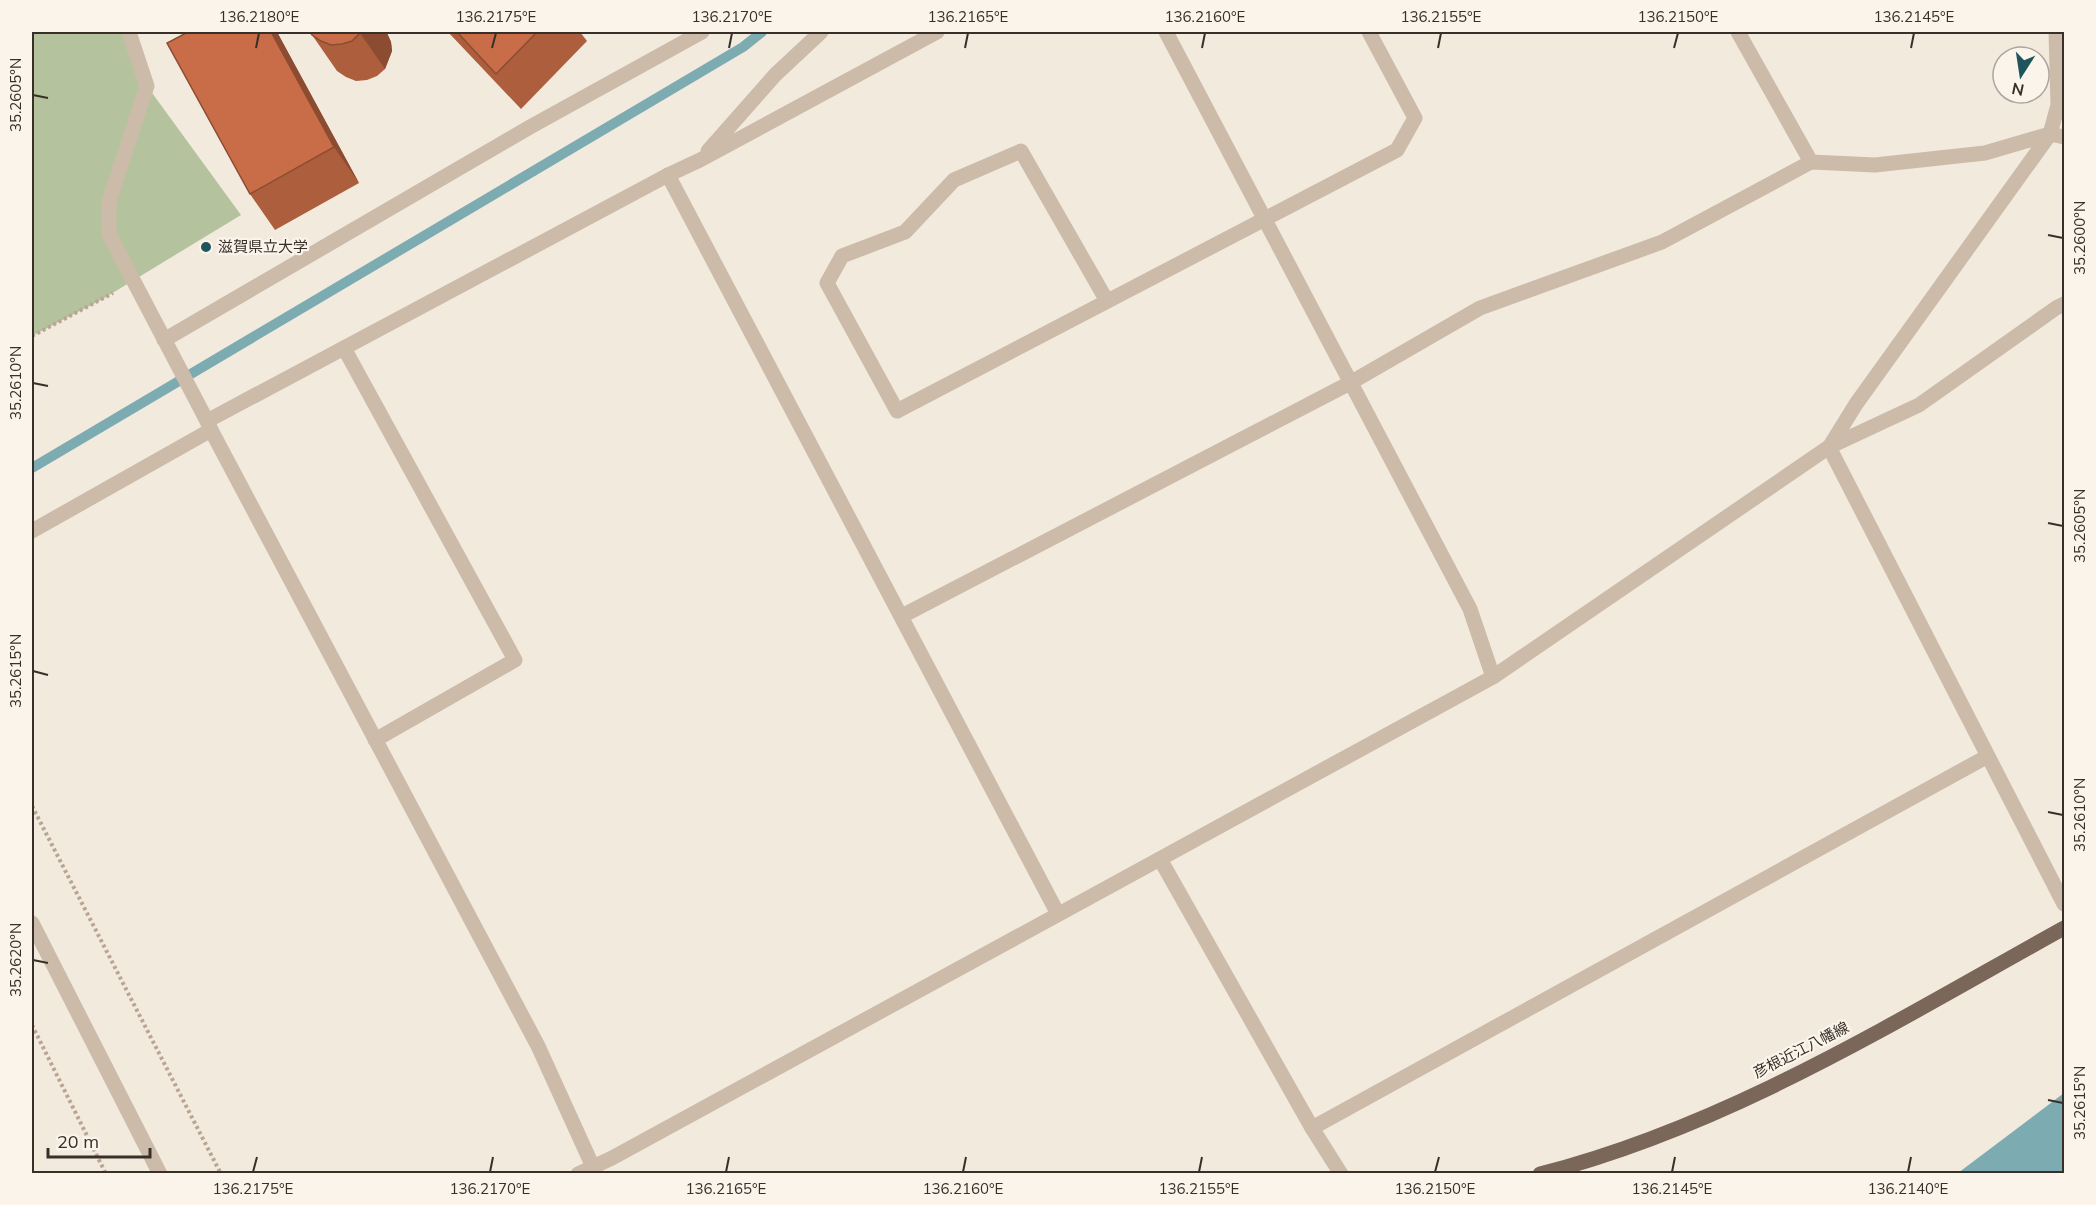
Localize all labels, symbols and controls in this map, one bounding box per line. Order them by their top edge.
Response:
text: 136.2180°E [219,7,300,26]
text: 136.2175°E [456,7,537,26]
text: 136.2170°E [692,7,773,26]
text: 136.2165°E [928,7,1009,26]
text: 136.2160°E [1165,7,1246,26]
text: 136.2155°E [1401,7,1482,26]
text: 136.2150°E [1638,7,1719,26]
text: 136.2145°E [1874,7,1955,26]
north arrow [1991,45,2051,105]
text: 35.2605°N [6,58,25,132]
text: N [2010,79,2026,101]
text: 35.2600°N [2070,201,2089,275]
place label: 滋賀県立大学 [218,237,308,256]
marker: 滋賀県立大学 [199,240,213,254]
text: 35.2610°N [6,346,25,420]
text: 35.2605°N [2070,489,2089,563]
text: 35.2615°N [6,634,25,708]
text: 35.2610°N [2070,778,2089,852]
text: 35.2620°N [6,923,25,997]
street label: 彦根近江八幡線 [1750,1017,1852,1082]
text: 35.2615°N [2070,1066,2089,1140]
scale bar [48,1121,150,1159]
text: 20 m [57,1130,99,1153]
text: 136.2175°E [213,1179,294,1198]
text: 136.2170°E [450,1179,531,1198]
text: 136.2165°E [686,1179,767,1198]
text: 136.2160°E [923,1179,1004,1198]
text: 136.2155°E [1159,1179,1240,1198]
text: 136.2150°E [1395,1179,1476,1198]
text: 136.2145°E [1632,1179,1713,1198]
text: 136.2140°E [1868,1179,1949,1198]

